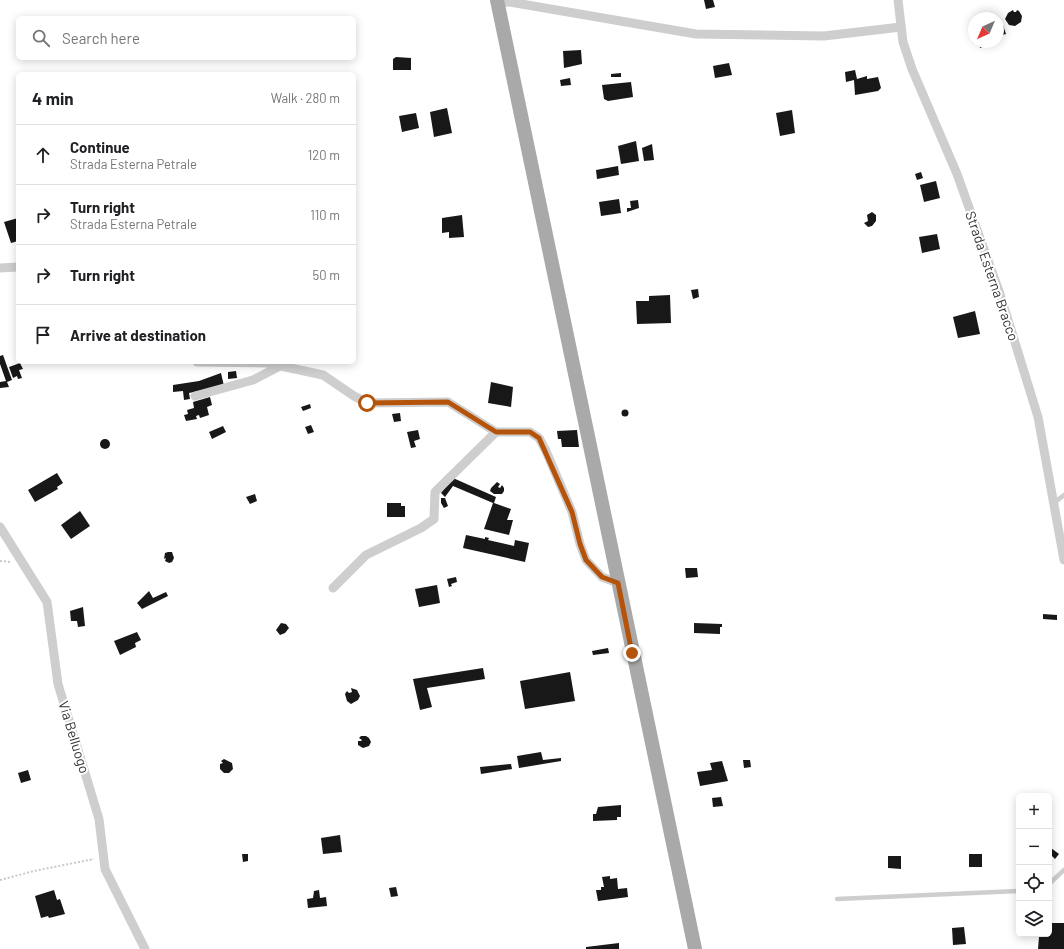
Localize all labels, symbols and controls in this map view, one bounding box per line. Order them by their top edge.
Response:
north arrow [968,12,1004,48]
search box [16,16,356,60]
icon: search [30,27,52,49]
text: Search here [62,29,140,47]
text: 4 min [32,88,74,108]
text: Walk · 280 m [271,90,340,106]
text: Continue [70,138,130,156]
icon: ahead [32,144,54,166]
text: 120 m [308,147,340,163]
text: Strada Esterna Petrale [70,156,197,172]
text: Turn right [70,198,135,216]
icon: right [32,204,54,226]
text: 110 m [310,207,340,223]
street label: Strada Esterna Bracco [962,209,1023,343]
text: Strada Esterna Petrale [70,216,197,232]
icon: right [32,264,54,286]
text: Turn right [70,266,135,284]
text: 50 m [313,267,340,283]
icon: arrive [32,324,54,346]
text: Arrive at destination [70,326,206,344]
route start [358,394,376,412]
route end [623,644,641,662]
street label: Via Belluogo [55,699,94,775]
map controls [1016,793,1052,937]
button: + [1016,793,1052,829]
button: − [1016,829,1052,865]
button: locate [1016,865,1052,901]
button: layers [1016,901,1052,937]

